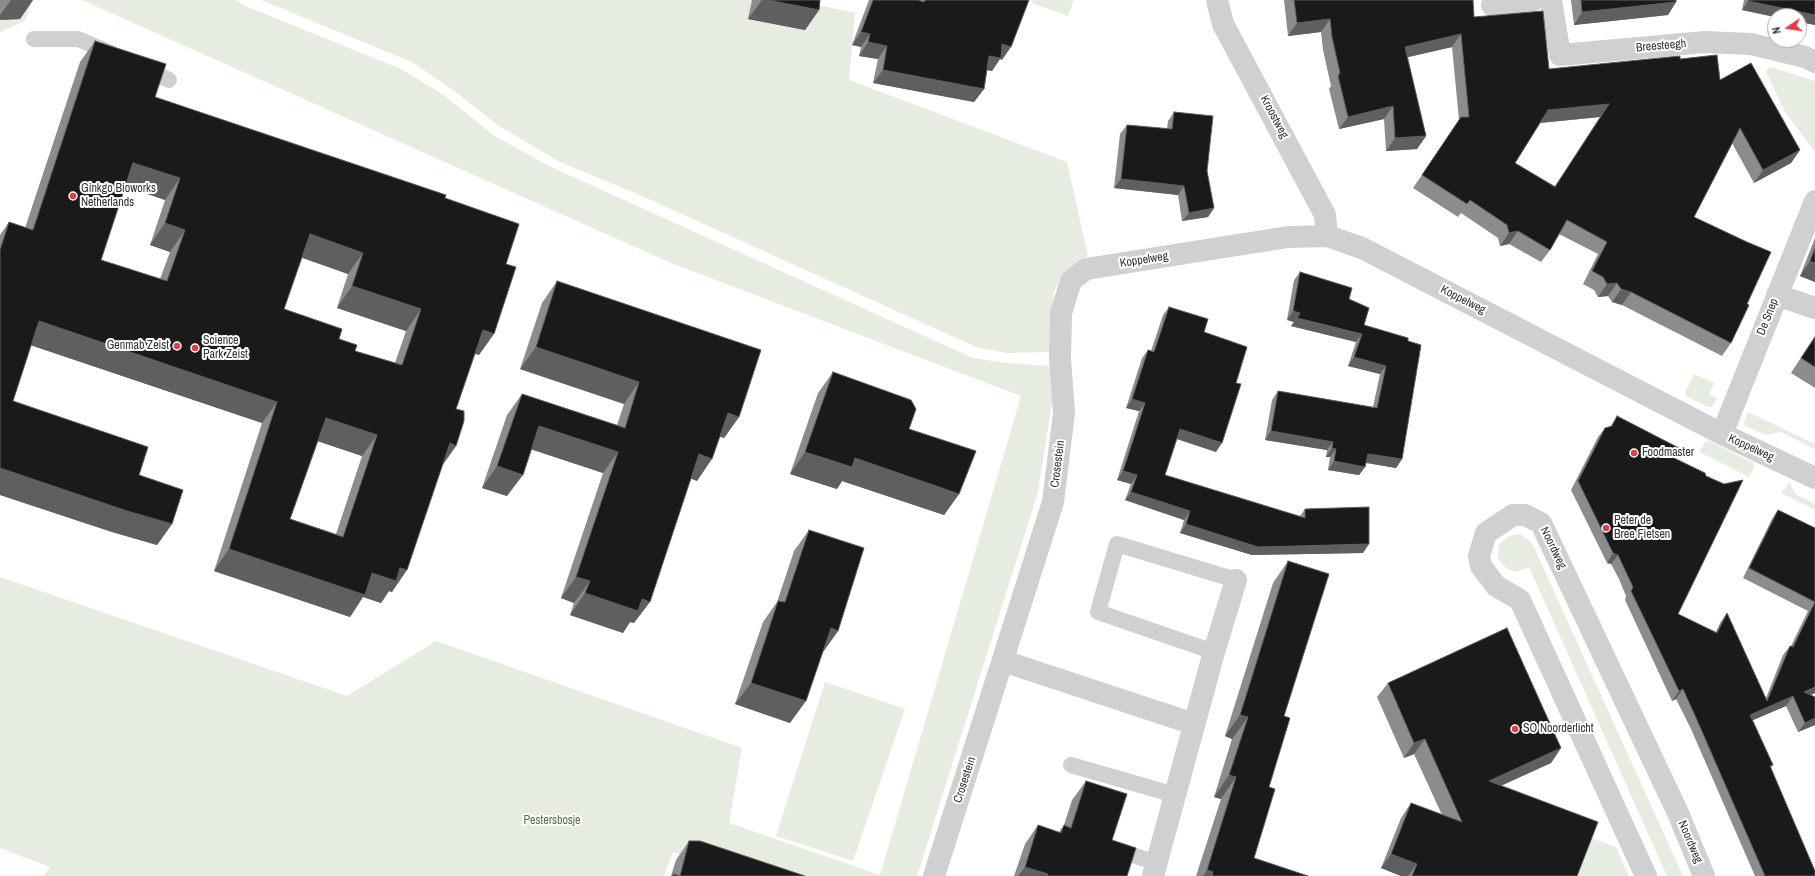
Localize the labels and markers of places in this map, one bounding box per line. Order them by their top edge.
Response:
place label: Ginkgo Bioworks Netherlands [81,182,156,210]
marker: Ginkgo Bioworks Netherlands [68,191,78,201]
place label: Science Park Zeist [203,334,248,362]
place label: Genmab Zeist [107,339,169,353]
marker: Genmab Zeist [172,341,182,351]
marker: Science Park Zeist [190,343,200,353]
place label: Foodmaster [1642,446,1694,460]
marker: Foodmaster [1629,448,1639,458]
place label: Peter de Bree Fietsen [1614,514,1670,542]
marker: Peter de Bree Fietsen [1601,523,1611,533]
place label: SO Noorderlicht [1523,722,1594,736]
marker: SO Noorderlicht [1510,724,1520,734]

